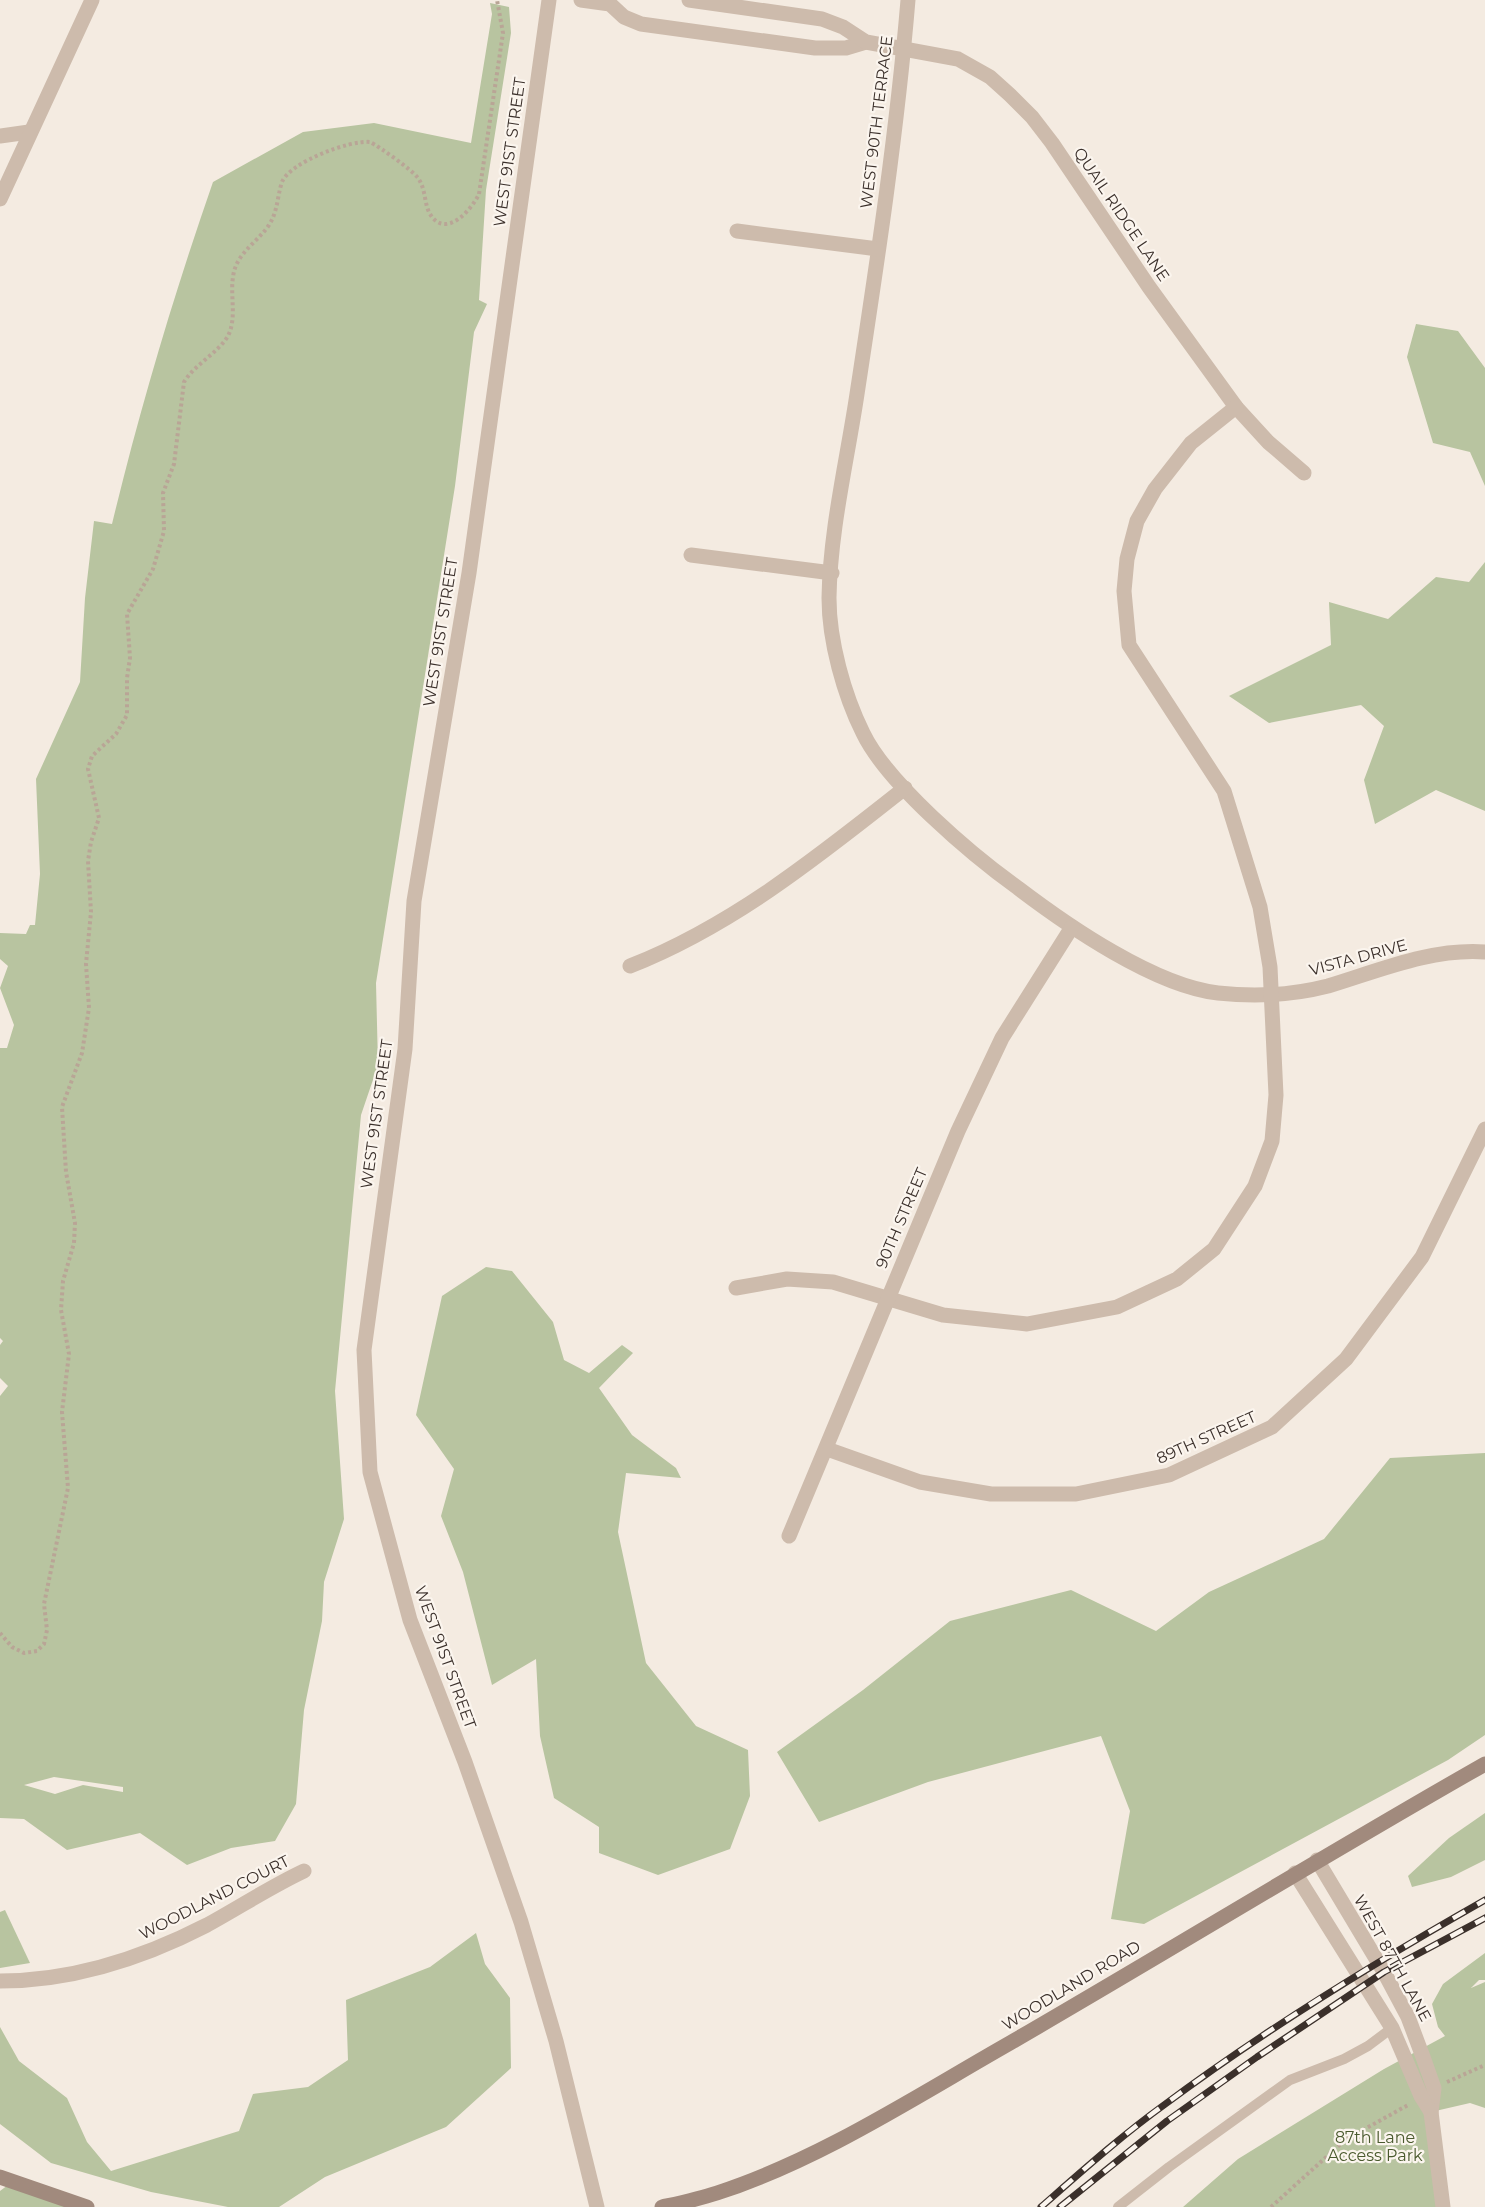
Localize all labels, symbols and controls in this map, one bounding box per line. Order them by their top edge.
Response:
street label: WEST 90TH TERRACE [856,35,897,210]
street label: WEST 91ST STREET [490,75,530,228]
street label: QUAIL RIDGE LANE [1070,144,1173,285]
street label: WEST 91ST STREET [419,555,462,708]
street label: VISTA DRIVE [1307,935,1409,980]
street label: WEST 91ST STREET [357,1037,397,1190]
street label: 90TH STREET [872,1164,932,1271]
street label: 89TH STREET [1153,1407,1260,1468]
street label: WEST 91ST STREET [411,1583,481,1732]
street label: WOODLAND COURT [136,1851,293,1944]
street label: WEST 87TH LANE [1350,1892,1435,2025]
street label: WOODLAND ROAD [999,1937,1144,2034]
park label: 87th Lane Access Park [1327,2128,1423,2165]

